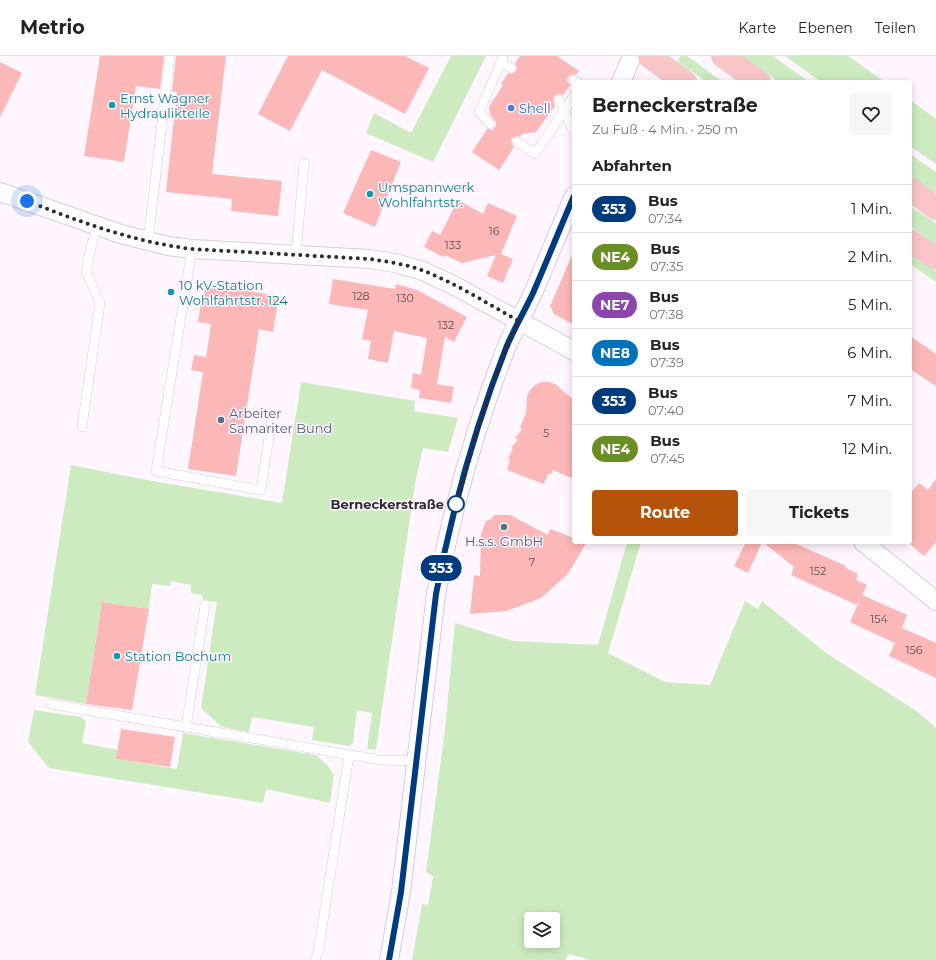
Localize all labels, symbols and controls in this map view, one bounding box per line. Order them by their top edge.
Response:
text: Metrio [20,16,85,39]
text: Karte [738,19,776,37]
text: Ebenen [798,19,853,37]
text: Teilen [875,19,916,37]
place label: Ernst Wagner Hydraulikteile [120,90,210,121]
button: heart [850,93,892,135]
text: Berneckerstraße [592,94,758,117]
marker: Ernst Wagner Hydraulikteile [107,100,117,110]
place label: Shell [519,100,551,116]
marker: Shell [506,103,516,113]
text: Zu Fuß · 4 Min. · 250 m [592,121,738,137]
text: Abfahrten [592,156,672,175]
place label: Umspannwerk Wohlfahrtstr. [378,179,475,210]
marker: Umspannwerk Wohlfahrtstr. [365,189,375,199]
your location [17,191,37,211]
text: Bus [648,191,678,210]
text: 1 Min. [851,199,892,218]
text: 353 [602,200,626,218]
text: 07:34 [648,210,683,226]
house number: 16 [489,224,500,238]
house number: 133 [445,238,461,252]
text: Bus [650,239,680,258]
text: 2 Min. [848,247,892,266]
text: NE4 [600,248,630,266]
text: 07:35 [650,258,683,274]
place label: 10 kV-Station Wohlfahrtstr. 124 [179,277,288,308]
marker: 10 kV-Station Wohlfahrtstr. 124 [166,287,176,297]
text: Bus [649,287,679,306]
house number: 128 [352,289,370,303]
house number: 130 [396,291,414,305]
text: 5 Min. [848,295,892,314]
text: NE7 [600,296,629,314]
text: 07:38 [649,306,684,322]
house number: 132 [438,318,454,332]
text: Bus [650,335,680,354]
text: 6 Min. [847,343,892,362]
text: NE8 [600,344,630,362]
text: 07:39 [650,354,684,370]
text: Bus [648,383,678,402]
text: 7 Min. [848,391,892,410]
text: 353 [602,392,626,410]
text: 07:40 [648,402,684,418]
place label: Arbeiter Samariter Bund [229,405,332,436]
marker: Arbeiter Samariter Bund [216,415,226,425]
house number: 5 [543,426,549,440]
text: Bus [650,431,680,450]
text: 12 Min. [842,439,892,458]
text: NE4 [600,440,630,458]
text: 07:45 [650,450,685,466]
button: Route [592,490,738,536]
button: Tickets [746,490,892,536]
marker: Berneckerstraße [447,495,465,513]
place label: Berneckerstraße [331,496,444,512]
marker: H.s.s. GmbH [499,522,509,532]
place label: H.s.s. GmbH [465,533,543,549]
line badge: 353 [418,555,464,581]
house number: 7 [529,555,535,569]
text: 353 [429,559,453,577]
house number: 152 [810,564,826,578]
house number: 154 [870,612,888,626]
house number: 156 [906,643,923,657]
place label: Station Bochum [125,648,231,664]
marker: Station Bochum [112,651,122,661]
map controls [524,912,560,948]
button: layers [524,912,560,948]

